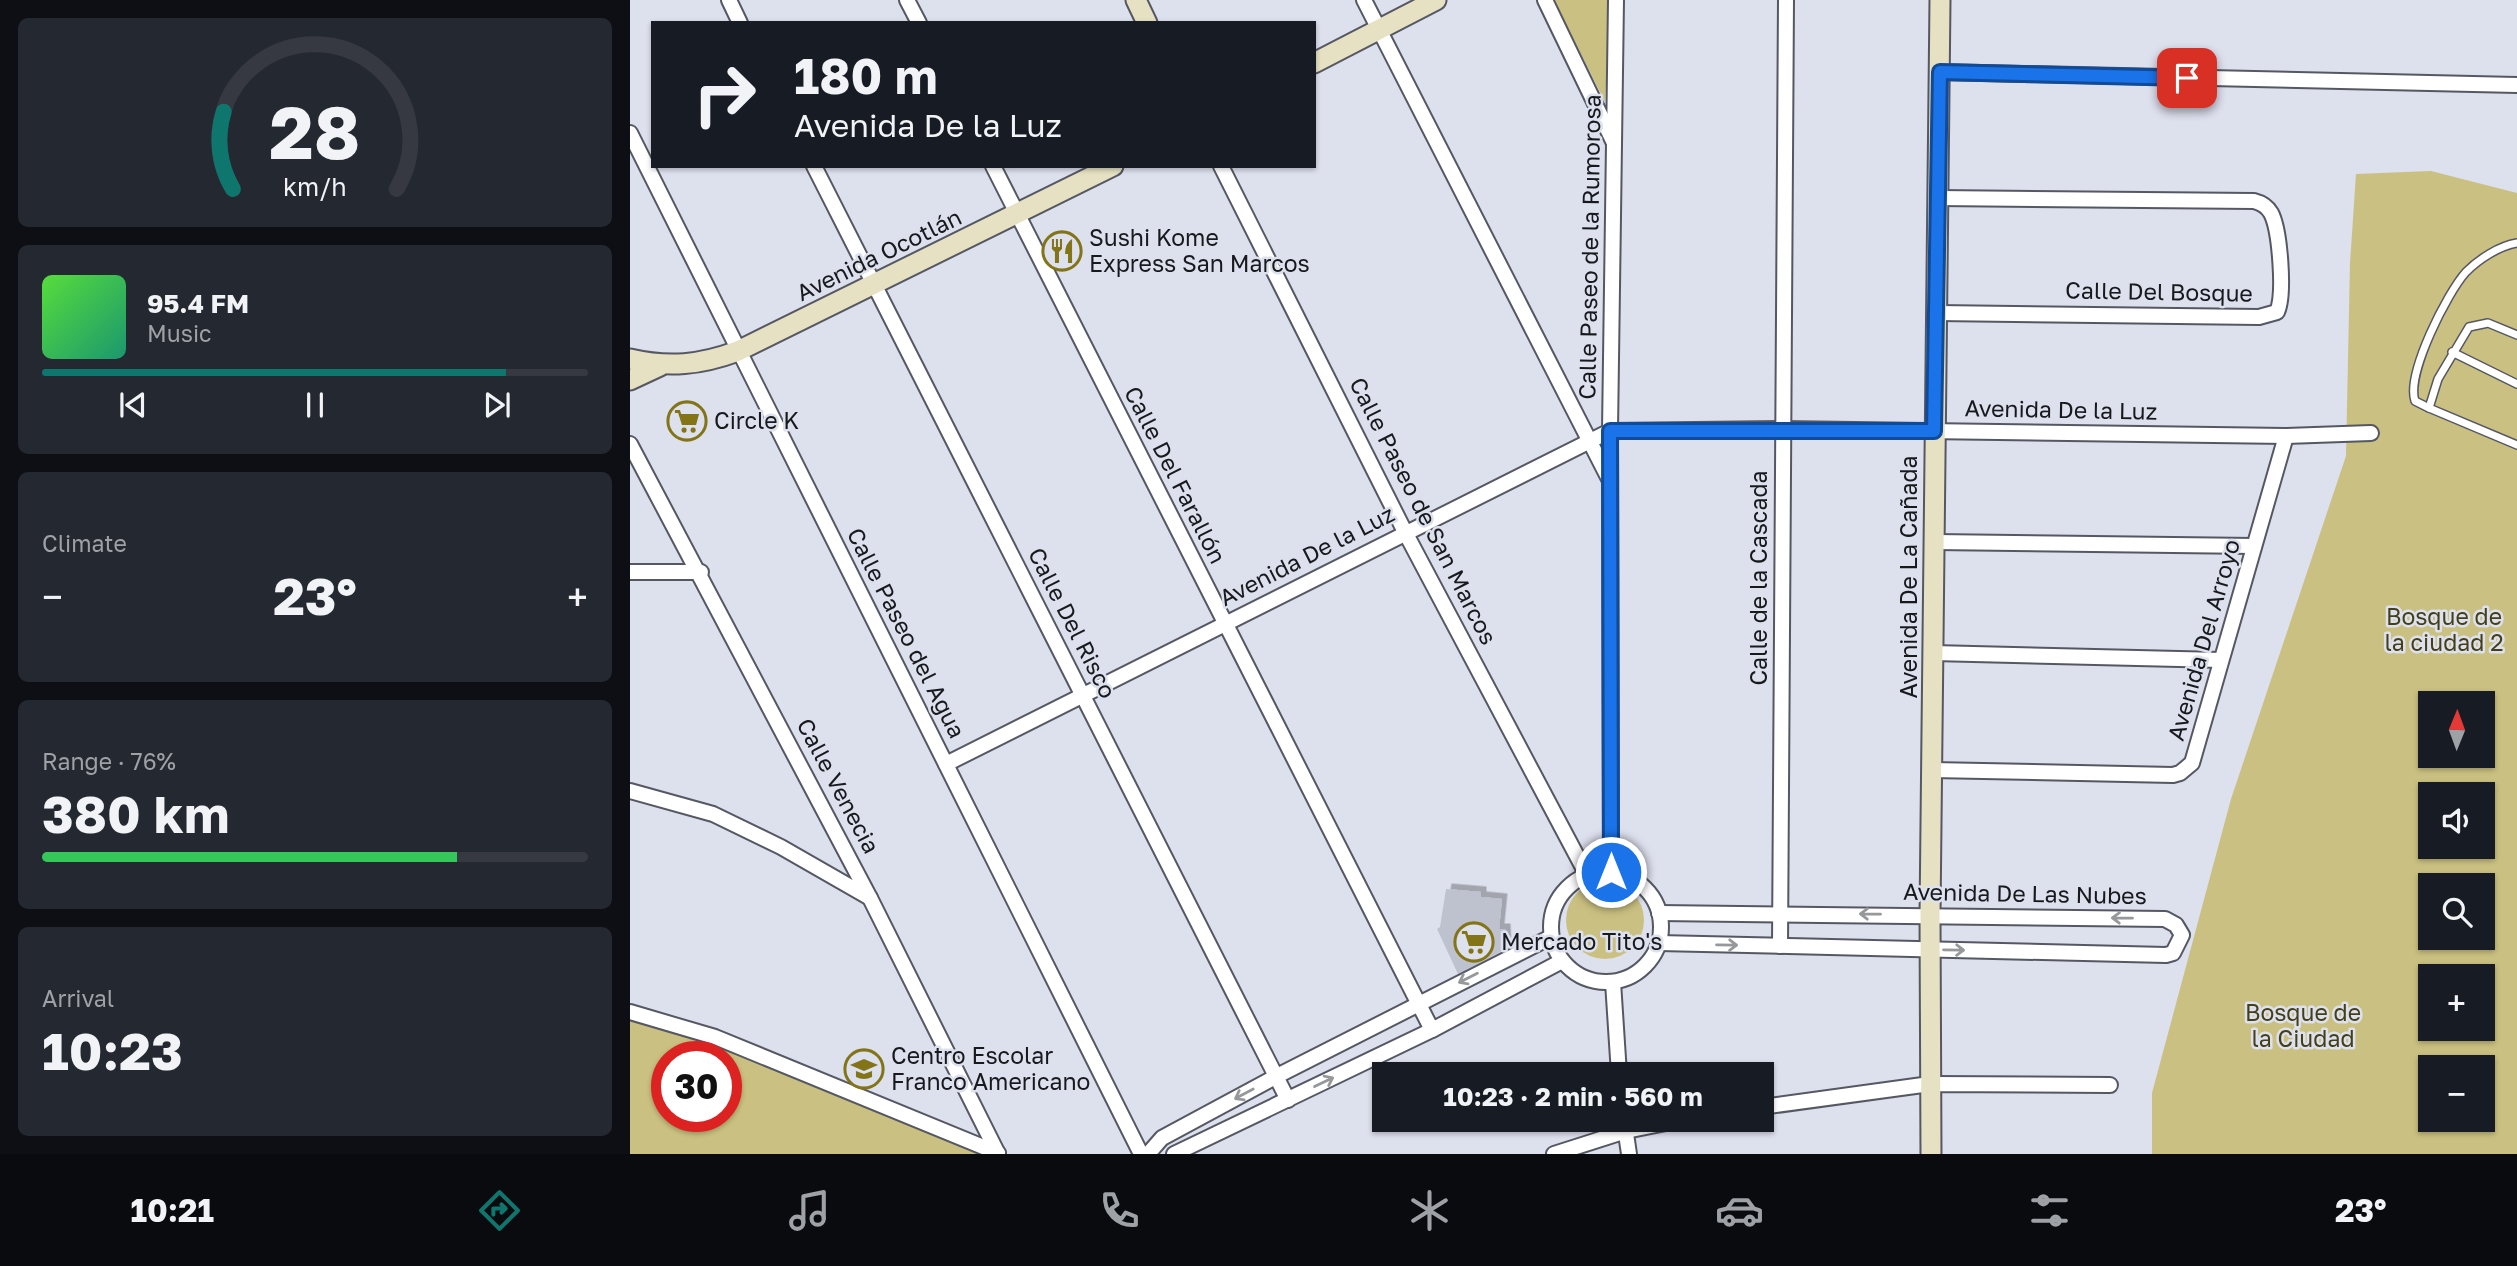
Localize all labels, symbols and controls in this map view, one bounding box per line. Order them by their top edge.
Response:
text: 180 m [794,46,938,105]
pin [2157,48,2217,108]
icon: right [679,49,770,140]
icon: arrive [2168,59,2206,97]
text: 28 [270,88,361,175]
street label: Calle Paseo de la Rumorosa [1572,94,1606,400]
text: Avenida De la Luz [794,106,1062,144]
text: km/h [283,170,347,201]
street label: Avenida Ocotlán [792,202,966,306]
place label: Sushi Kome Express San Marcos [1089,223,1310,277]
restaurant icon: Sushi Kome Express San Marcos [1041,230,1083,272]
street label: Calle Del Bosque [2065,275,2253,307]
text: 95.4 FM [147,288,249,319]
text: Music [147,319,212,347]
street label: Calle Paseo de San Marcos [1344,372,1504,649]
street label: Calle Del Farallón [1119,381,1233,568]
icon: previous [114,386,152,424]
icon: pause [296,386,334,424]
icon: next [478,386,516,424]
street label: Avenida De la Luz [1964,393,2158,425]
supermarket icon: Circle K [666,400,708,442]
place label: Circle K [714,406,799,434]
street label: Avenida De La Cañada [1894,455,1922,699]
street label: Calle de la Cascada [1744,470,1772,686]
street label: Avenida De la Luz [1214,499,1399,611]
street label: Calle Paseo del Agua [842,523,972,742]
text: Climate [42,529,127,557]
street label: Avenida Del Arroyo [2161,536,2245,744]
street label: Calle Del Risco [1023,543,1123,702]
text: 23° [273,564,357,626]
text: − [42,574,63,619]
text: + [567,574,588,619]
park label: Bosque de la ciudad 2 [2384,602,2504,656]
north arrow [2418,691,2496,768]
map controls [2418,691,2495,1132]
street label: Calle Venecia [792,713,886,858]
text: Range · 76% [42,747,176,775]
text: 380 km [42,782,229,844]
button: sound [2418,782,2495,859]
position arrow [1574,835,1648,909]
button: search [2418,873,2495,950]
street label: Avenida De Las Nubes [1903,877,2147,909]
one-way arrow [1859,907,1882,921]
one-way arrow [2111,911,2134,925]
supermarket icon: Mercado Tito's [1453,921,1495,963]
place label: Mercado Tito's [1501,927,1663,955]
one-way arrow [1715,938,1738,952]
one-way arrow [1943,944,1966,957]
button: + [2418,964,2495,1041]
one-way arrow [1458,972,1479,986]
text: Arrival [42,984,114,1012]
park label: Bosque de la Ciudad [2245,998,2361,1052]
text: 10:23 [42,1019,183,1081]
speed limit sign: 30 [651,1041,742,1132]
place label: Centro Escolar Franco Americano [891,1041,1090,1095]
school or university icon: Centro Escolar Franco Americano [843,1048,885,1090]
button: − [2418,1055,2495,1132]
one-way arrow [1313,1075,1334,1089]
text: 10:23 · 2 min · 560 m [1443,1081,1703,1112]
one-way arrow [1234,1087,1255,1101]
icon: directions [475,1186,524,1235]
icon: music [785,1186,834,1235]
icon: phone [1095,1186,1144,1235]
icon: climate [1405,1186,1454,1235]
icon: car [1715,1186,1764,1235]
icon: filters [2025,1186,2074,1235]
text: 10:21 [130,1191,214,1229]
text: 23° [2335,1191,2386,1229]

